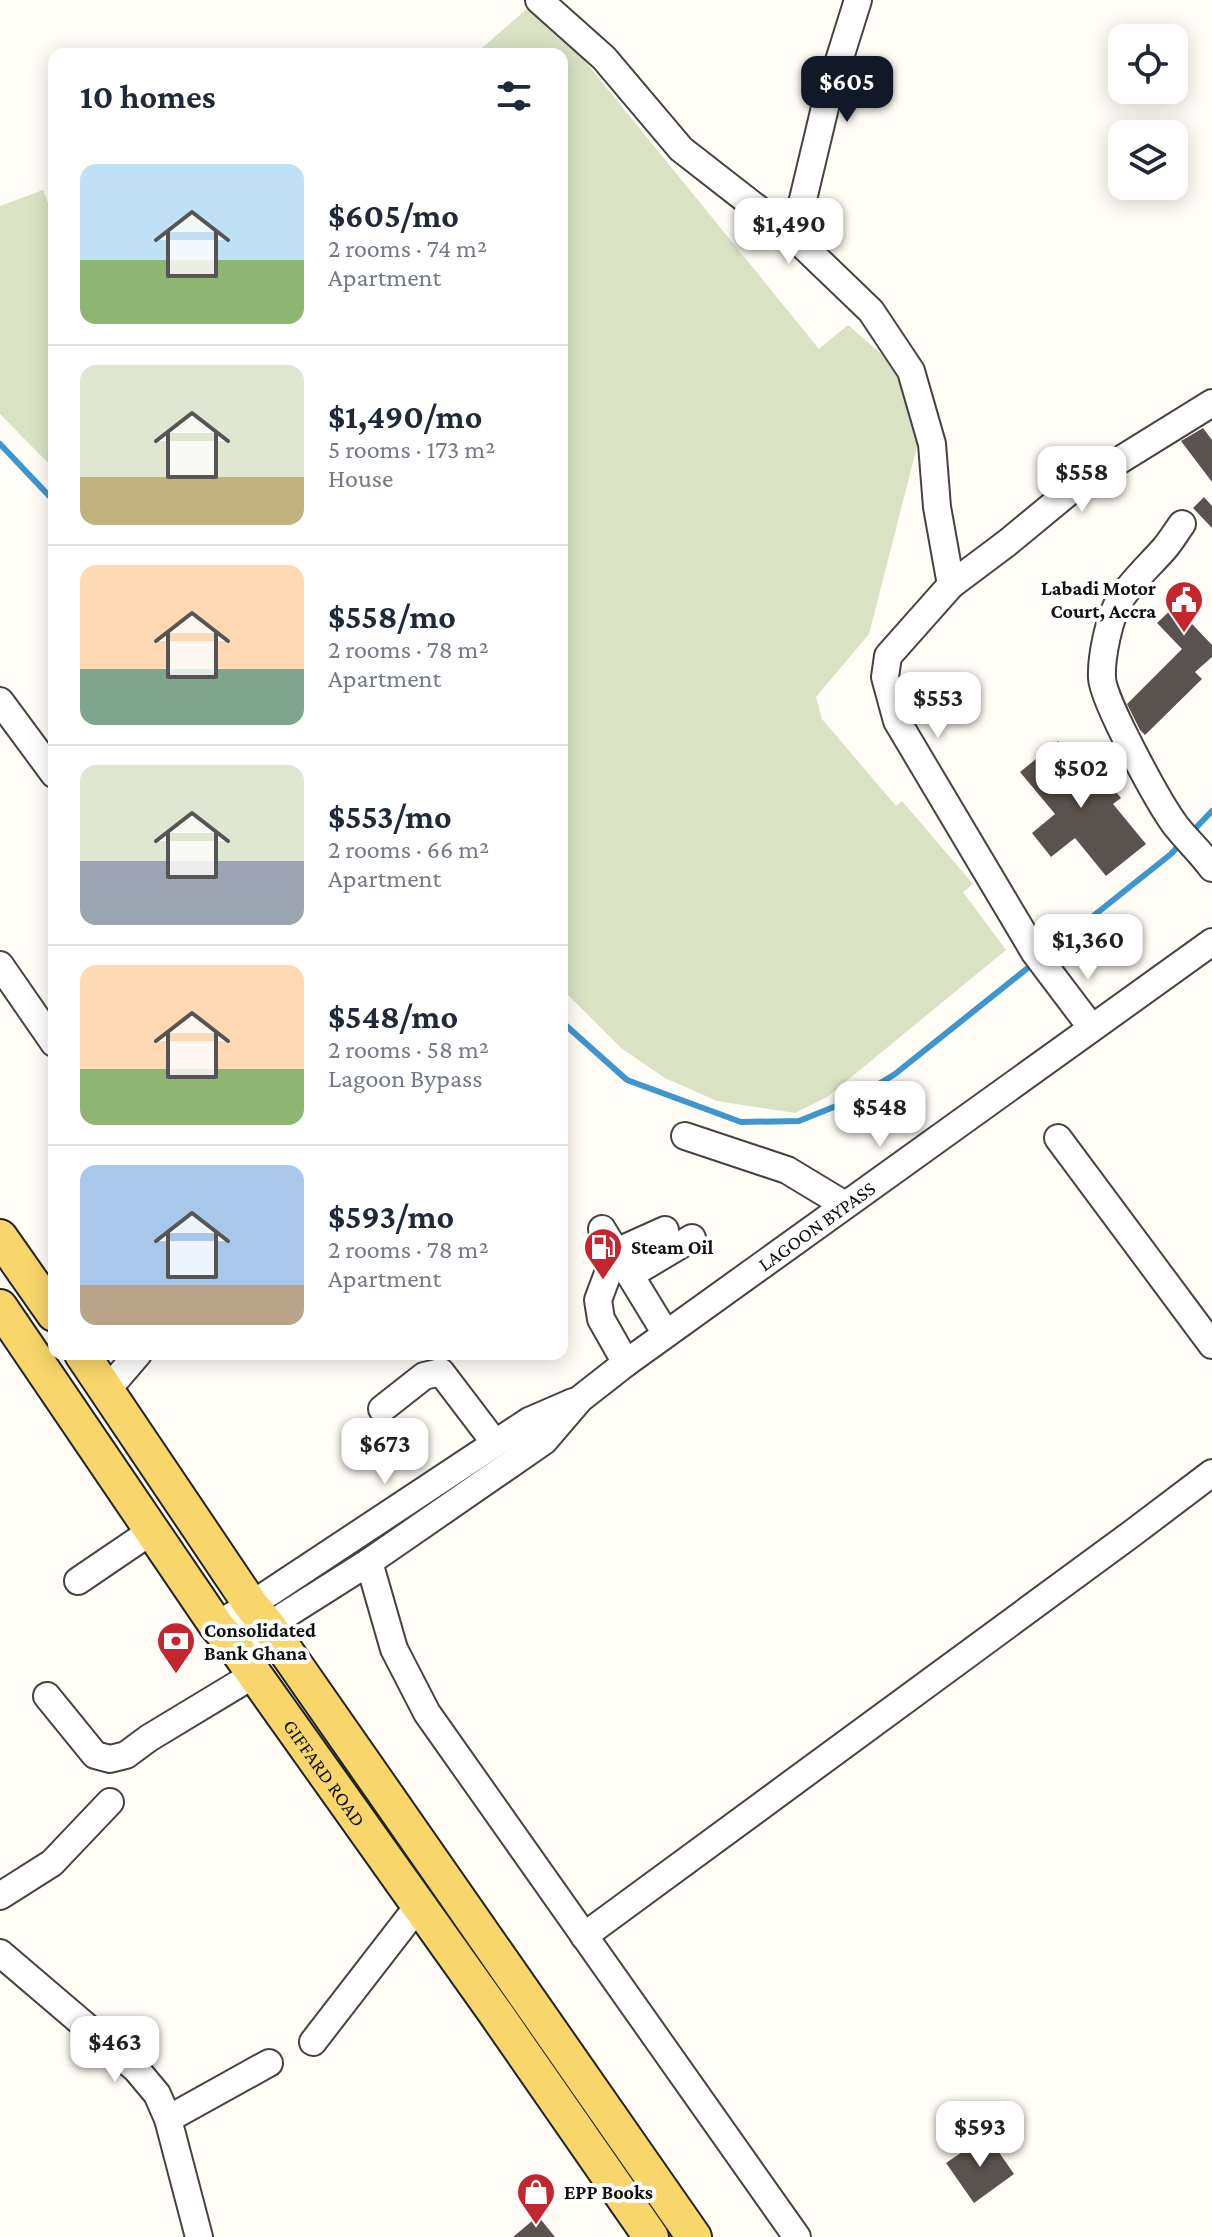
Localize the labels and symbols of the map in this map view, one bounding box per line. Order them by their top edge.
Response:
pin: $605 [800,56,894,124]
pin: $1,490 [724,198,854,266]
pin: $558 [1035,446,1129,514]
place label: Labadi Motor Court, Accra [1041,577,1156,622]
public building icon: Labadi Motor Court, Accra [1163,579,1205,634]
pin: $553 [891,672,985,740]
pin: $502 [1034,742,1128,810]
pin: $1,360 [1023,914,1153,982]
pin: $548 [833,1081,927,1149]
street label: LAGOON BYPASS [754,1177,879,1275]
fuel station icon: Steam Oil [582,1226,624,1281]
place label: Steam Oil [631,1236,713,1258]
pin: $673 [338,1418,432,1486]
place label: Consolidated Bank Ghana [204,1619,316,1664]
bank icon: Consolidated Bank Ghana [155,1620,197,1675]
street label: GIFFARD ROAD [279,1715,370,1831]
pin: $463 [68,2016,162,2084]
pin: $593 [933,2101,1027,2169]
shop icon: EPP Books [515,2171,557,2226]
place label: EPP Books [564,2181,653,2203]

